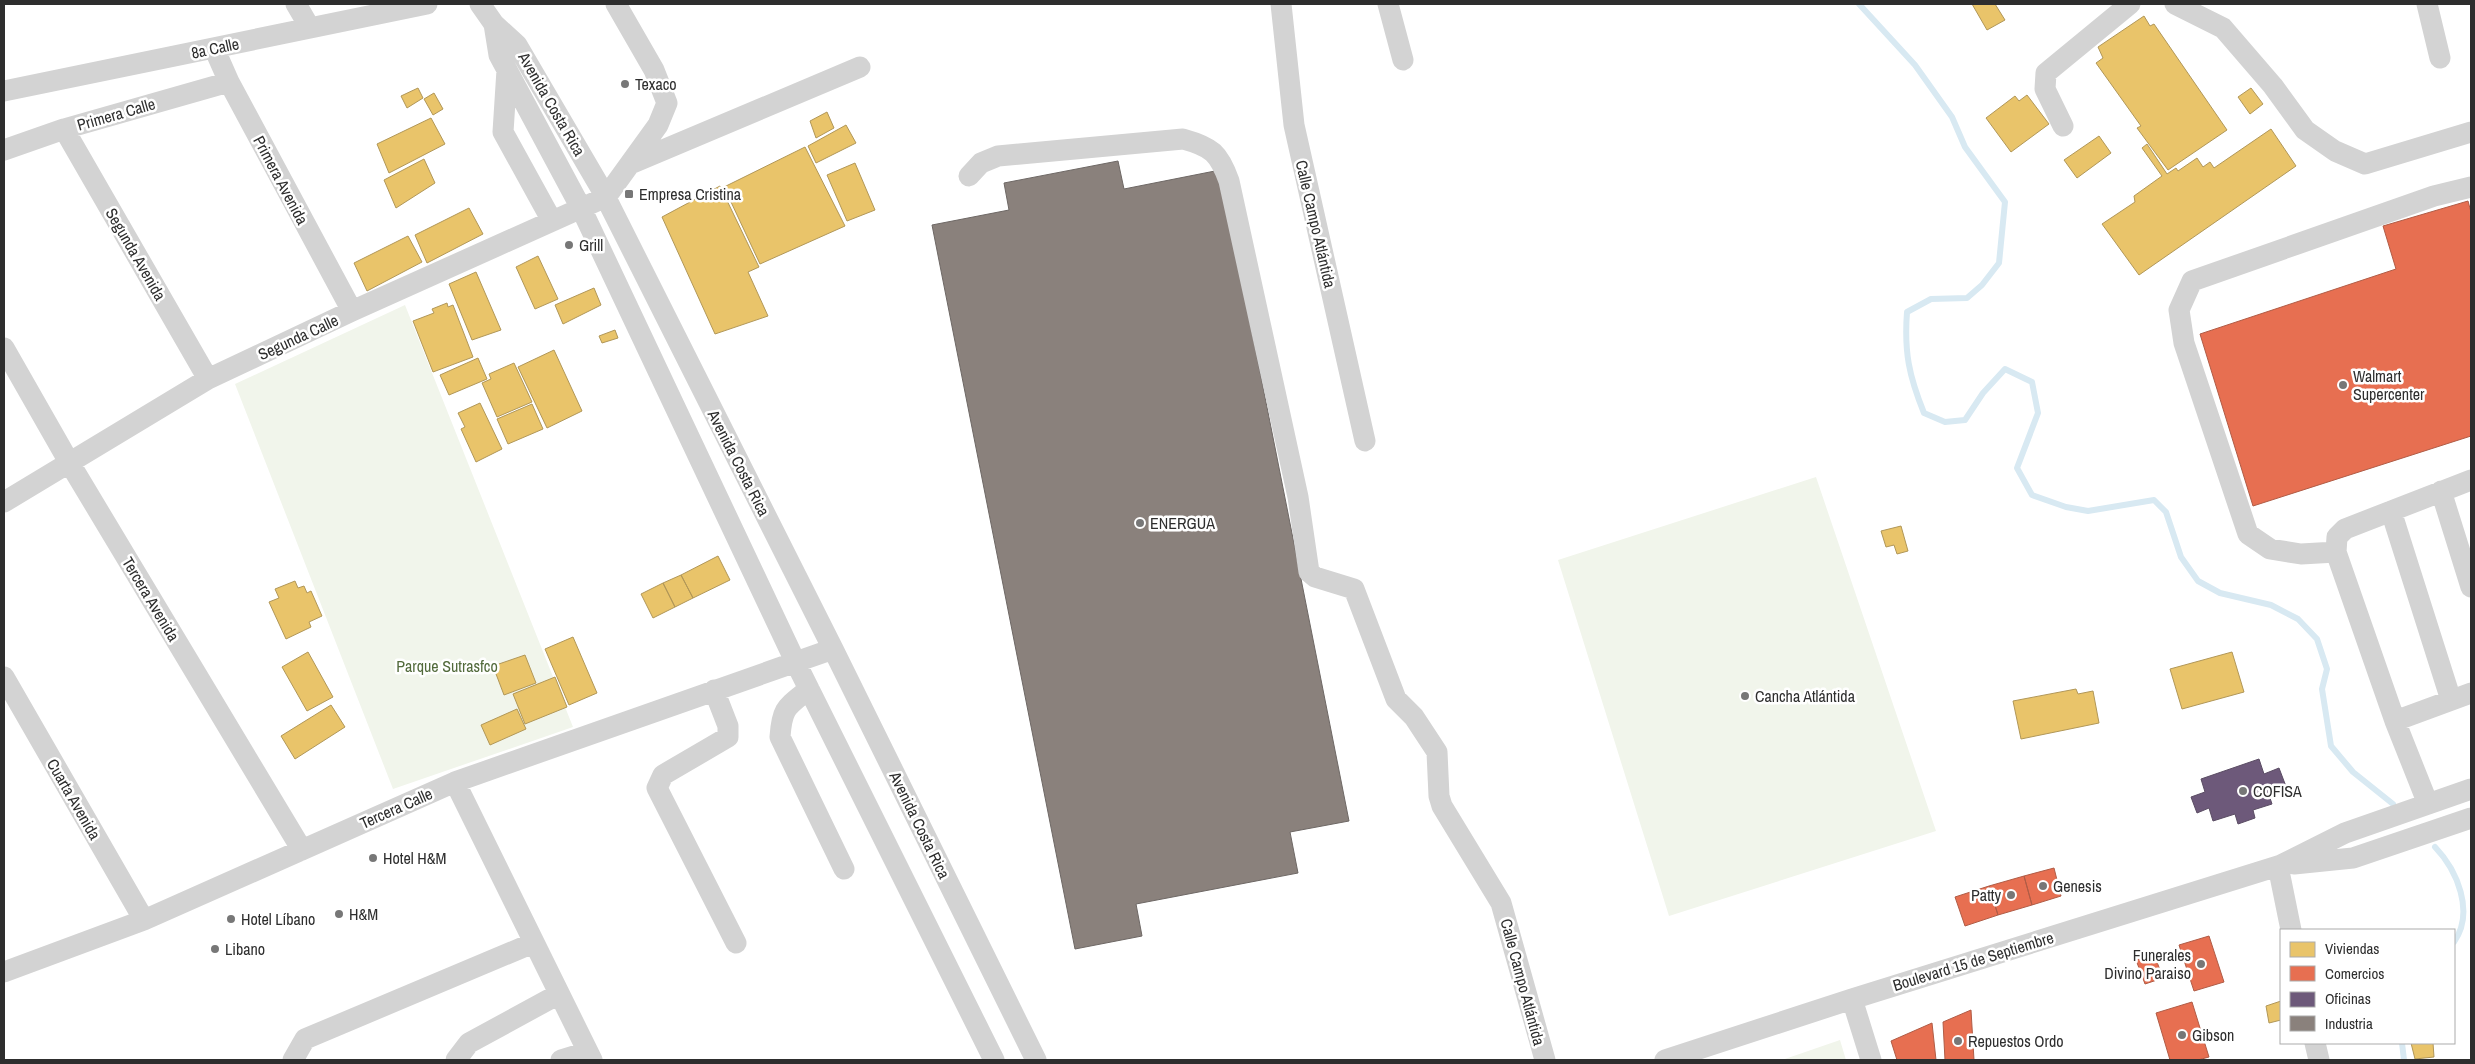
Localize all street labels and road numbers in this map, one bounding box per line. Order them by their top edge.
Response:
street label: 8a Calle [189,32,241,64]
street label: Avenida Costa Rica [513,47,591,161]
street label: Primera Calle [74,92,158,136]
street label: Primera Avenida [248,132,314,229]
street label: Calle Campo Atlántida [1291,158,1342,291]
street label: Segunda Avenida [101,204,172,305]
street label: Segunda Calle [254,309,342,365]
street label: Avenida Costa Rica [702,405,776,521]
street label: Tercera Avenida [117,553,185,646]
street label: Cuarta Avenida [42,754,106,844]
street label: Avenida Costa Rica [884,767,956,883]
street label: Tercera Calle [356,782,436,834]
street label: Calle Campo Atlántida [1495,916,1551,1049]
street label: Boulevard 15 de Septiembre [1890,926,2056,996]

